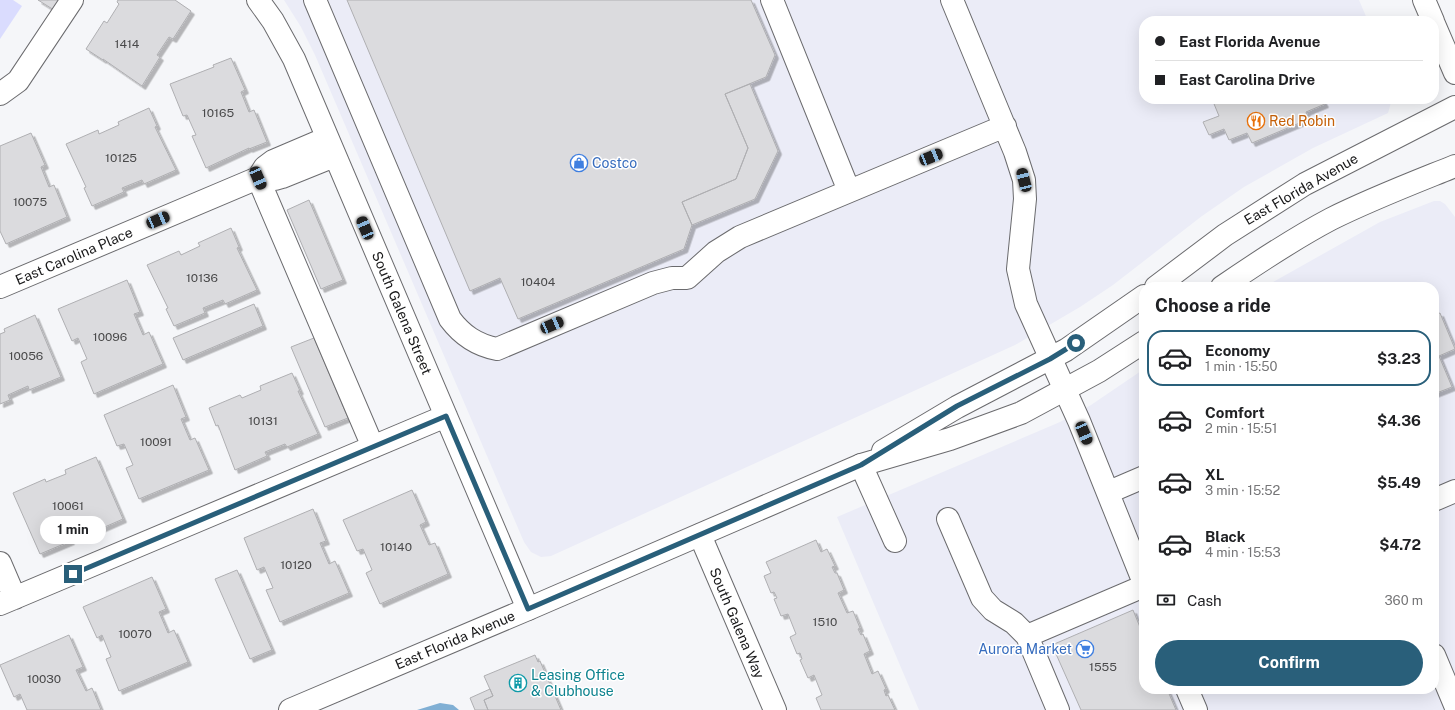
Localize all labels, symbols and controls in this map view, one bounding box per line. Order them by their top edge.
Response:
text: East Florida Avenue [1179,33,1320,50]
house number: 1414 [115,37,140,51]
text: East Carolina Drive [1179,71,1315,88]
house number: 10165 [202,106,234,120]
restaurant icon: Red Robin [1246,111,1266,131]
place label: Red Robin [1269,113,1335,129]
car [918,147,944,167]
street label: East Florida Avenue [1241,150,1361,228]
house number: 10125 [105,151,137,165]
shop icon: Costco [569,153,589,173]
place label: Costco [592,155,637,171]
car [248,165,268,191]
car [1015,167,1033,193]
house number: 10075 [13,195,47,209]
car [145,210,171,230]
car [355,215,375,241]
street label: East Carolina Place [13,224,135,288]
street label: South Galena Street [369,249,435,377]
house number: 10136 [186,271,218,285]
house number: 10404 [521,275,556,289]
text: Choose a ride [1155,295,1271,316]
car [539,315,565,335]
house number: 10096 [93,330,127,344]
route start [1067,334,1085,352]
icon: car [1157,340,1193,376]
text: Economy [1205,342,1270,359]
house number: 10056 [9,349,43,363]
text: $3.23 [1377,350,1421,367]
text: 1 min · 15:50 [1205,359,1278,374]
icon: car [1157,402,1193,438]
text: Comfort [1205,404,1265,421]
text: $4.36 [1377,412,1421,429]
house number: 10131 [248,414,278,428]
car [1074,420,1094,446]
text: 2 min · 15:51 [1205,421,1277,436]
house number: 10091 [140,435,172,449]
icon: car [1157,464,1193,500]
text: XL [1205,466,1224,483]
text: $5.49 [1377,474,1421,491]
text: 3 min · 15:52 [1205,483,1280,498]
house number: 10061 [52,499,84,513]
callout: 1 min [40,516,106,544]
text: 1 min [57,522,89,537]
icon: car [1157,526,1193,562]
text: Black [1205,528,1245,545]
text: $4.72 [1379,536,1421,553]
house number: 10140 [380,540,412,554]
text: 4 min · 15:53 [1205,545,1281,560]
house number: 10120 [280,558,312,572]
route end [64,565,82,583]
street label: South Galena Way [706,565,768,681]
icon: cash [1155,589,1177,611]
text: Cash [1187,592,1222,609]
text: 360 m [1385,593,1423,608]
street label: East Florida Avenue [393,607,517,673]
house number: 1510 [813,615,837,629]
house number: 10070 [118,627,152,641]
supermarket icon: Aurora Market [1075,639,1095,659]
button: Confirm [1155,640,1423,686]
place label: Aurora Market [978,641,1072,657]
house number: 1555 [1089,660,1117,674]
place label: Leasing Office & Clubhouse [531,667,625,699]
house number: 10030 [27,672,61,686]
building icon: Leasing Office & Clubhouse [508,673,528,693]

